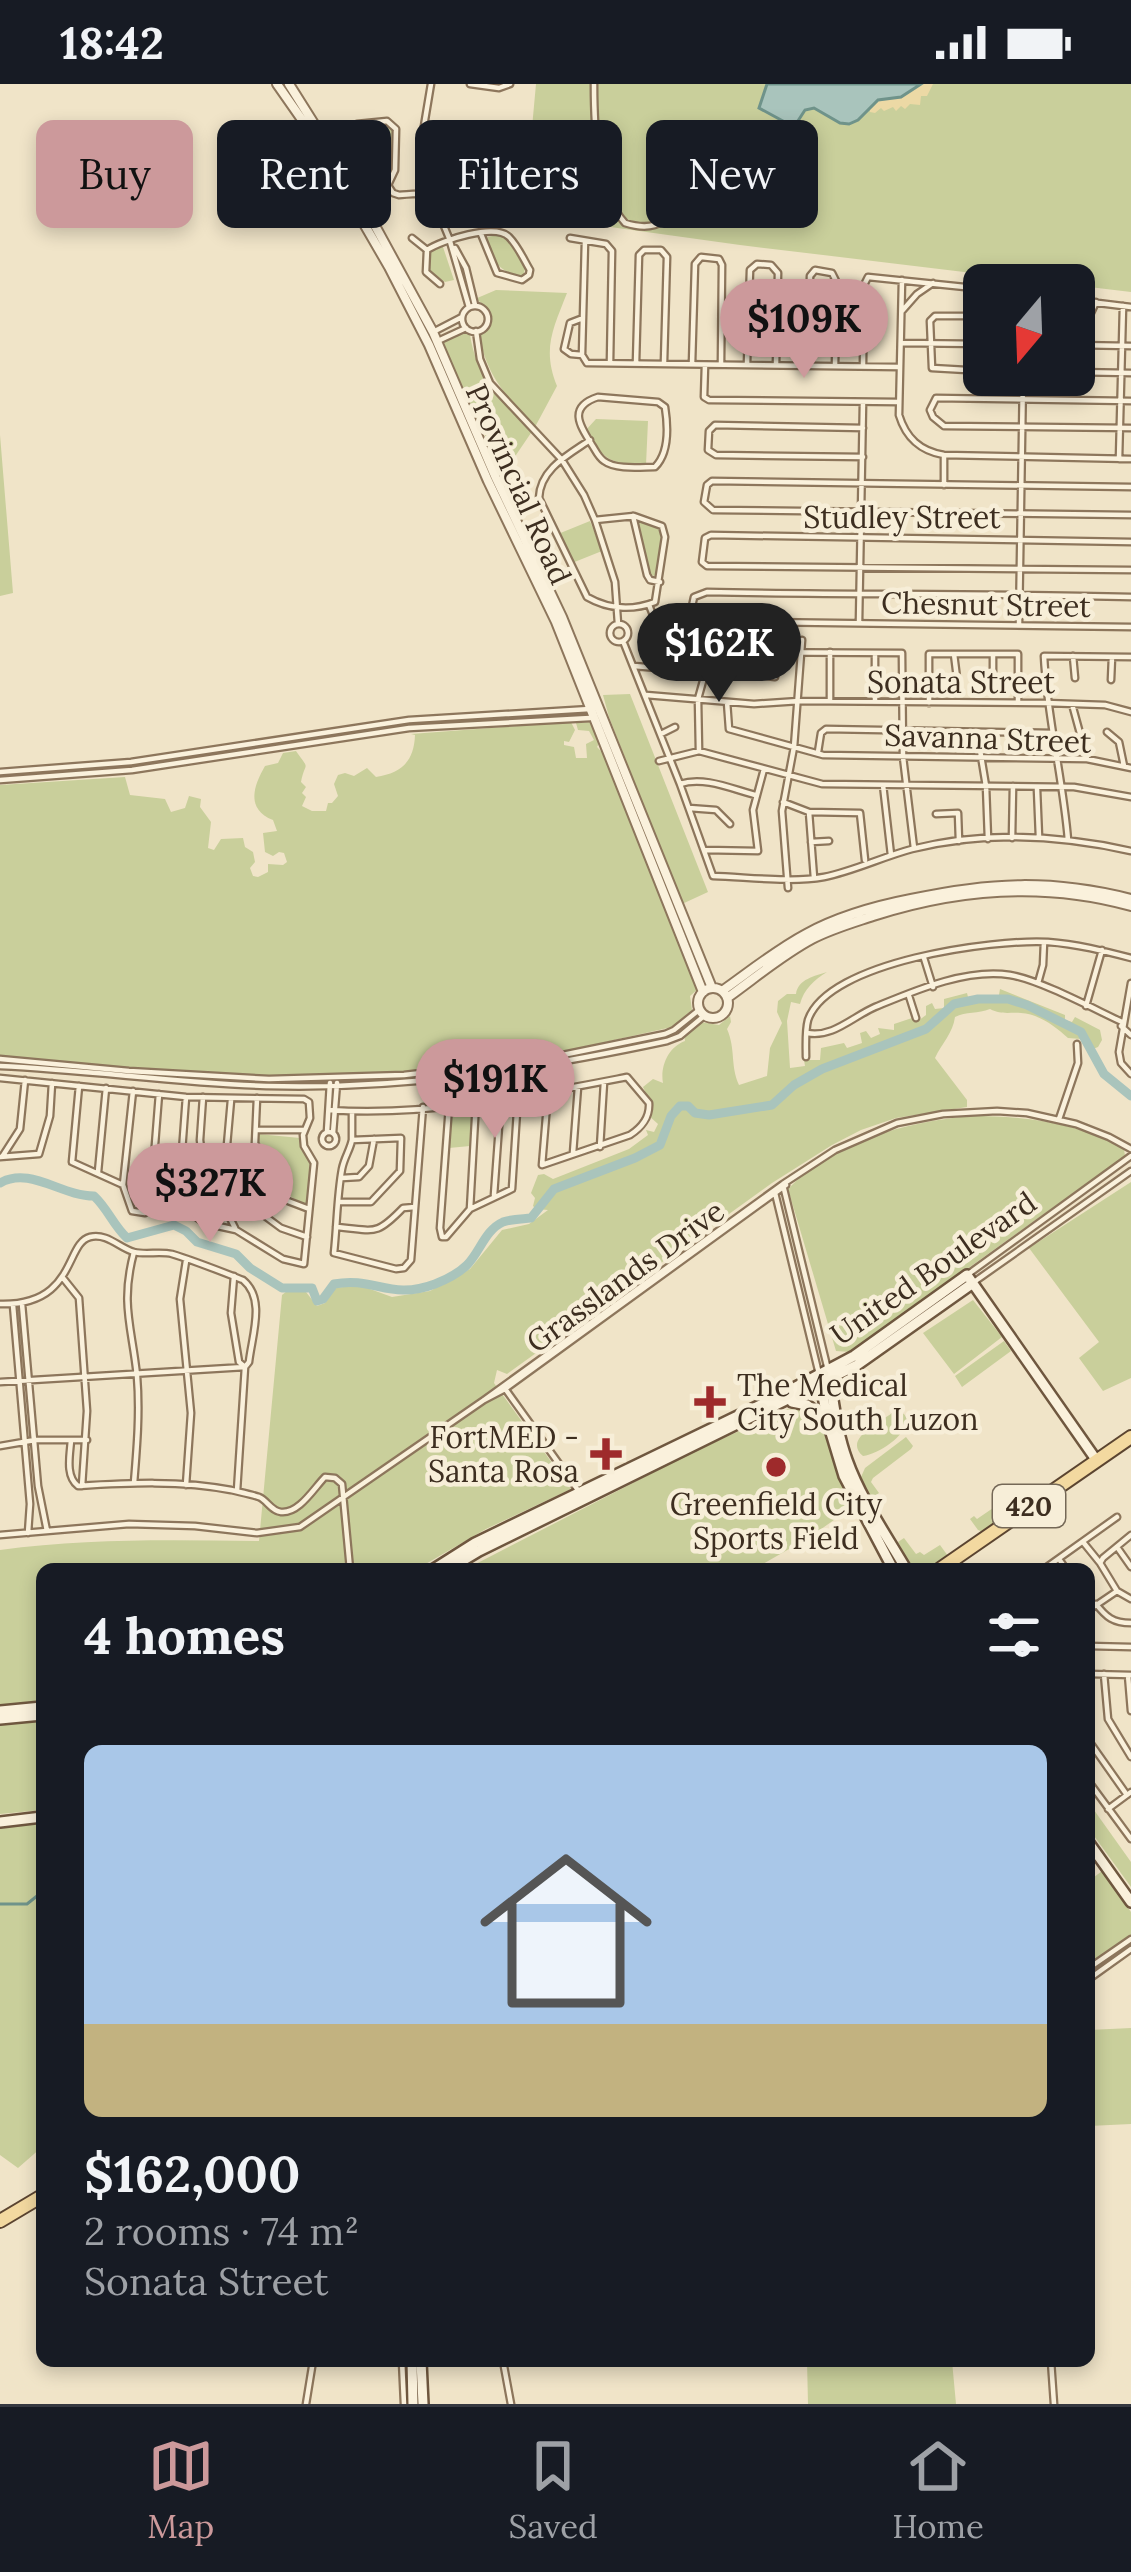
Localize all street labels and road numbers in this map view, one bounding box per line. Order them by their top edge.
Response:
street label: Provincial Road [458,378,580,590]
street label: Studley Street [803,498,1001,537]
street label: Chesnut Street [881,583,1092,625]
street label: Sonata Street [867,663,1055,701]
street label: Savanna Street [884,715,1093,761]
street label: United Boulevard [823,1183,1043,1353]
street label: Grasslands Drive [519,1191,731,1361]
road number: 420 [993,1485,1065,1527]

